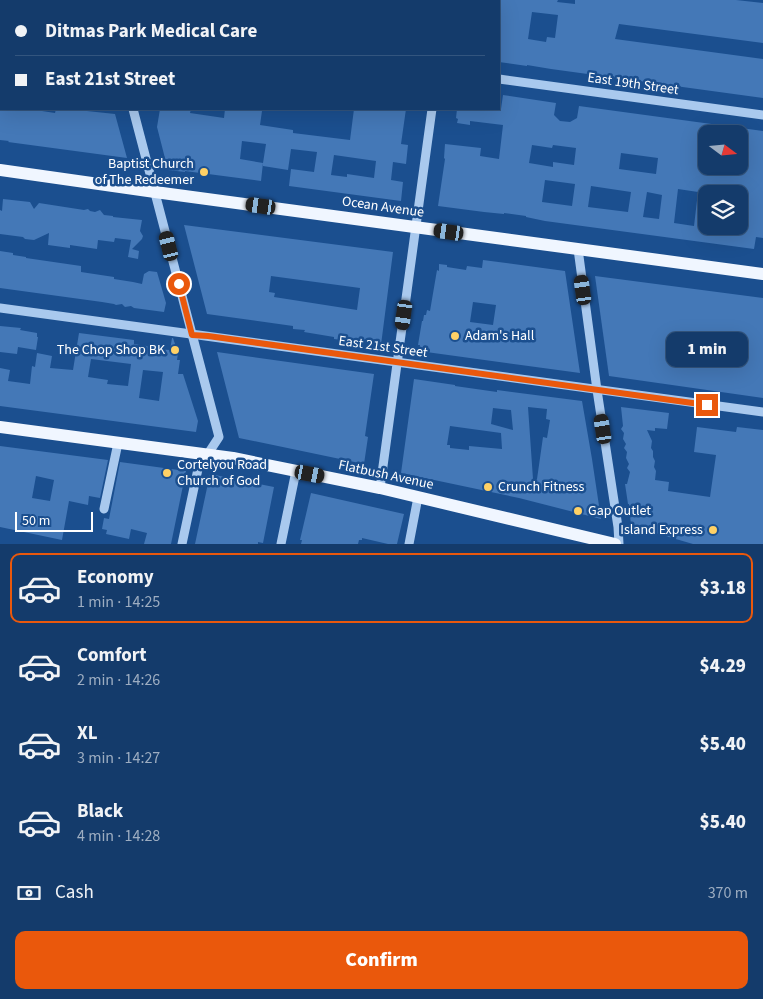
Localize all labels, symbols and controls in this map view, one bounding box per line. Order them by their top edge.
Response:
text: Ditmas Park Medical Care [45,18,257,45]
text: East 21st Street [45,66,175,93]
street label: East 19th Street [586,68,680,100]
north arrow [698,125,748,175]
map controls [698,125,748,235]
place label: Baptist Church of The Redeemer [95,154,194,190]
marker: Baptist Church of The Redeemer [198,166,210,178]
button: layers [698,185,748,235]
street label: Ocean Avenue [341,191,425,223]
car [245,196,276,216]
car [433,222,464,242]
car [158,230,179,262]
route start [168,273,190,295]
car [573,274,592,306]
car [394,299,413,331]
place label: Adam's Hall [465,326,535,346]
marker: Adam's Hall [449,330,461,342]
street label: East 21st Street [337,331,429,363]
callout: 1 min [666,332,748,368]
text: 1 min [687,338,727,360]
place label: The Chop Shop BK [57,340,166,360]
marker: The Chop Shop BK [169,344,181,356]
route end [696,394,718,416]
car [593,413,612,445]
place label: Cortelyou Road Church of God [177,455,267,491]
street label: Flatbush Avenue [337,455,436,495]
car [293,464,326,484]
marker: Cortelyou Road Church of God [161,467,173,479]
place label: Crunch Fitness [498,477,584,497]
marker: Crunch Fitness [482,481,494,493]
place label: Gap Outlet [588,501,651,521]
marker: Gap Outlet [572,505,584,517]
scale bar [15,509,92,532]
text: 50 m [22,511,50,531]
place label: Island Express [620,520,703,540]
marker: Island Express [707,524,719,536]
text: Economy [77,564,154,591]
icon: car [17,566,62,611]
text: $3.18 [700,575,746,602]
text: 1 min · 14:25 [77,591,160,613]
text: Comfort [77,642,147,669]
icon: car [17,644,62,689]
text: $4.29 [700,653,746,680]
text: 2 min · 14:26 [77,669,160,691]
text: XL [77,720,98,747]
icon: car [17,722,62,767]
text: $5.40 [700,731,746,758]
text: 3 min · 14:27 [77,747,160,769]
text: Black [77,798,123,825]
icon: car [17,800,62,845]
text: $5.40 [700,809,746,836]
text: 4 min · 14:28 [77,825,160,847]
icon: cash [15,879,43,907]
text: Cash [55,879,94,906]
text: 370 m [708,882,748,904]
button: Confirm [15,931,748,989]

